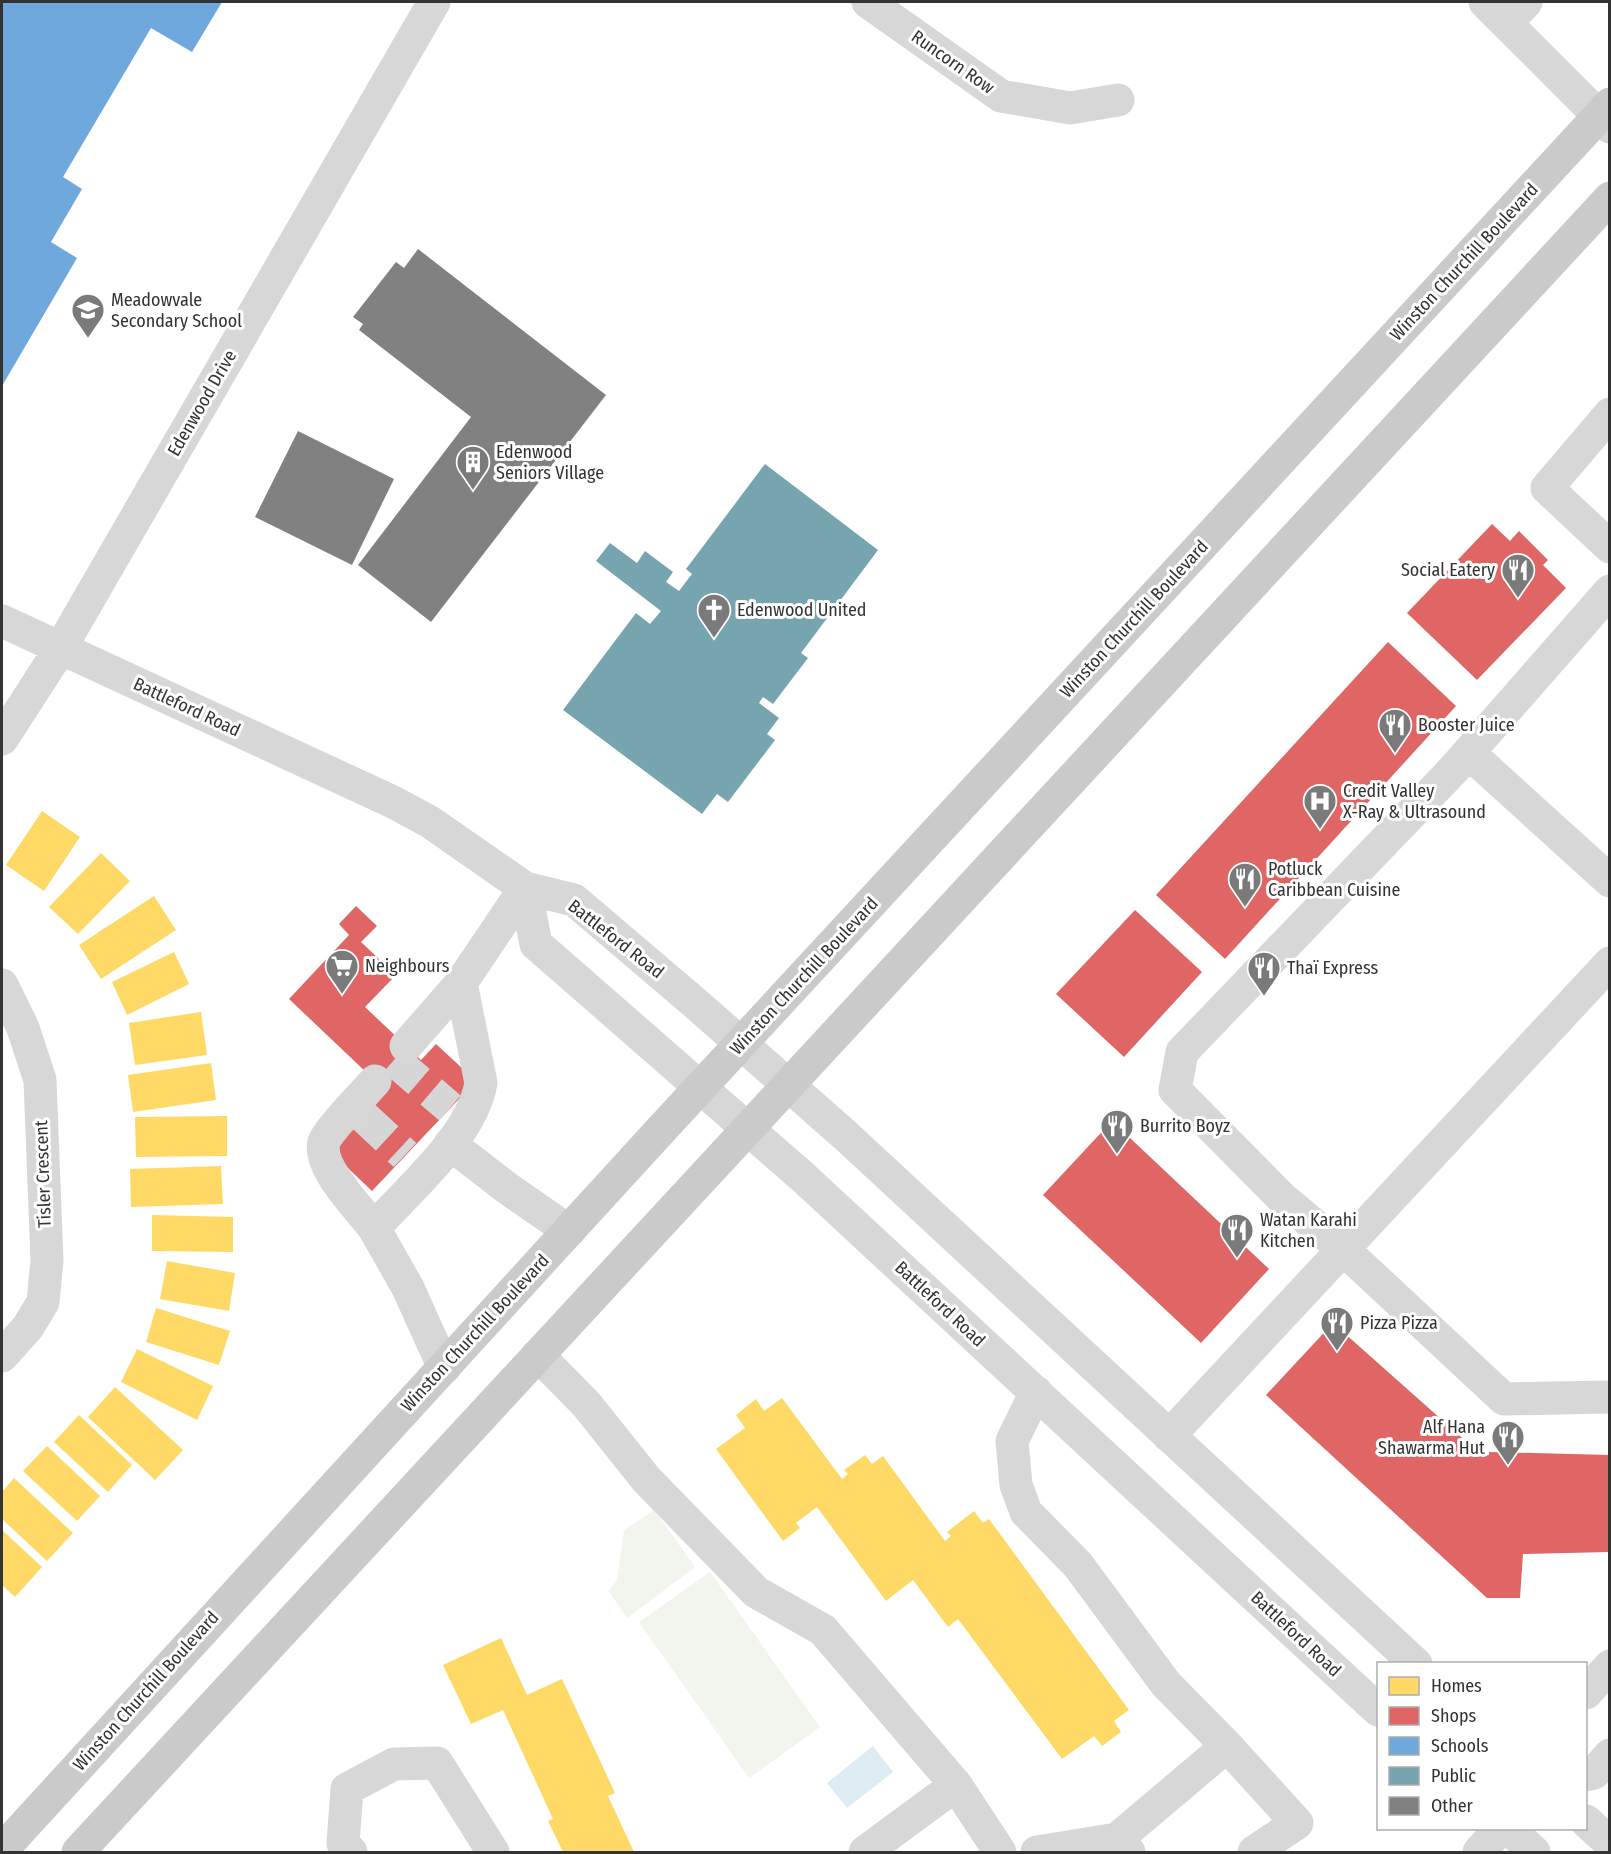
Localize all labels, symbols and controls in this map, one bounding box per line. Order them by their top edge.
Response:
street label: Runcorn Row [907,25,999,99]
street label: Winston Churchill Boulevard [1385,179,1543,345]
place label: Meadowvale Secondary School [111,289,242,332]
school or university icon: Meadowvale Secondary School [70,292,106,339]
street label: Edenwood Drive [163,346,241,460]
place label: Edenwood Seniors Village [496,441,604,484]
building icon: Edenwood Seniors Village [455,444,491,491]
street label: Winston Churchill Boulevard [1055,536,1213,702]
restaurant icon: Social Eatery [1500,552,1536,599]
place label: Social Eatery [1401,559,1495,581]
church icon: Edenwood United [696,592,732,639]
place label: Edenwood United [737,599,866,621]
street label: Battleford Road [130,673,244,741]
restaurant icon: Booster Juice [1377,707,1413,754]
place label: Booster Juice [1418,714,1515,736]
place label: Credit Valley X-Ray & Ultrasound [1343,780,1486,823]
hospital icon: Credit Valley X-Ray & Ultrasound [1302,783,1338,830]
place label: Potluck Caribbean Cuisine [1268,858,1401,901]
restaurant icon: Potluck Caribbean Cuisine [1227,861,1263,908]
street label: Winston Churchill Boulevard [725,893,883,1059]
street label: Battleford Road [564,895,668,983]
supermarket icon: Neighbours [324,948,360,995]
restaurant icon: Thaï Express [1246,950,1282,997]
place label: Neighbours [365,955,450,977]
place label: Thaï Express [1287,957,1378,979]
restaurant icon: Burrito Boyz [1099,1108,1135,1155]
place label: Burrito Boyz [1140,1115,1230,1137]
street label: Tisler Crescent [30,1120,56,1228]
place label: Watan Karahi Kitchen [1260,1209,1357,1252]
restaurant icon: Watan Karahi Kitchen [1219,1212,1255,1259]
street label: Winston Churchill Boulevard [396,1250,554,1416]
street label: Battleford Road [890,1257,990,1351]
restaurant icon: Pizza Pizza [1319,1305,1355,1352]
place label: Pizza Pizza [1360,1312,1438,1334]
place label: Alf Hana Shawarma Hut [1378,1416,1485,1459]
restaurant icon: Alf Hana Shawarma Hut [1490,1419,1526,1466]
street label: Battleford Road [1246,1587,1346,1681]
street label: Winston Churchill Boulevard [68,1607,224,1775]
legend [1377,1662,1587,1830]
text: Homes [1431,1675,1482,1697]
text: Shops [1431,1705,1476,1727]
text: Schools [1431,1735,1489,1757]
text: Public [1431,1765,1476,1787]
text: Other [1431,1795,1474,1817]

